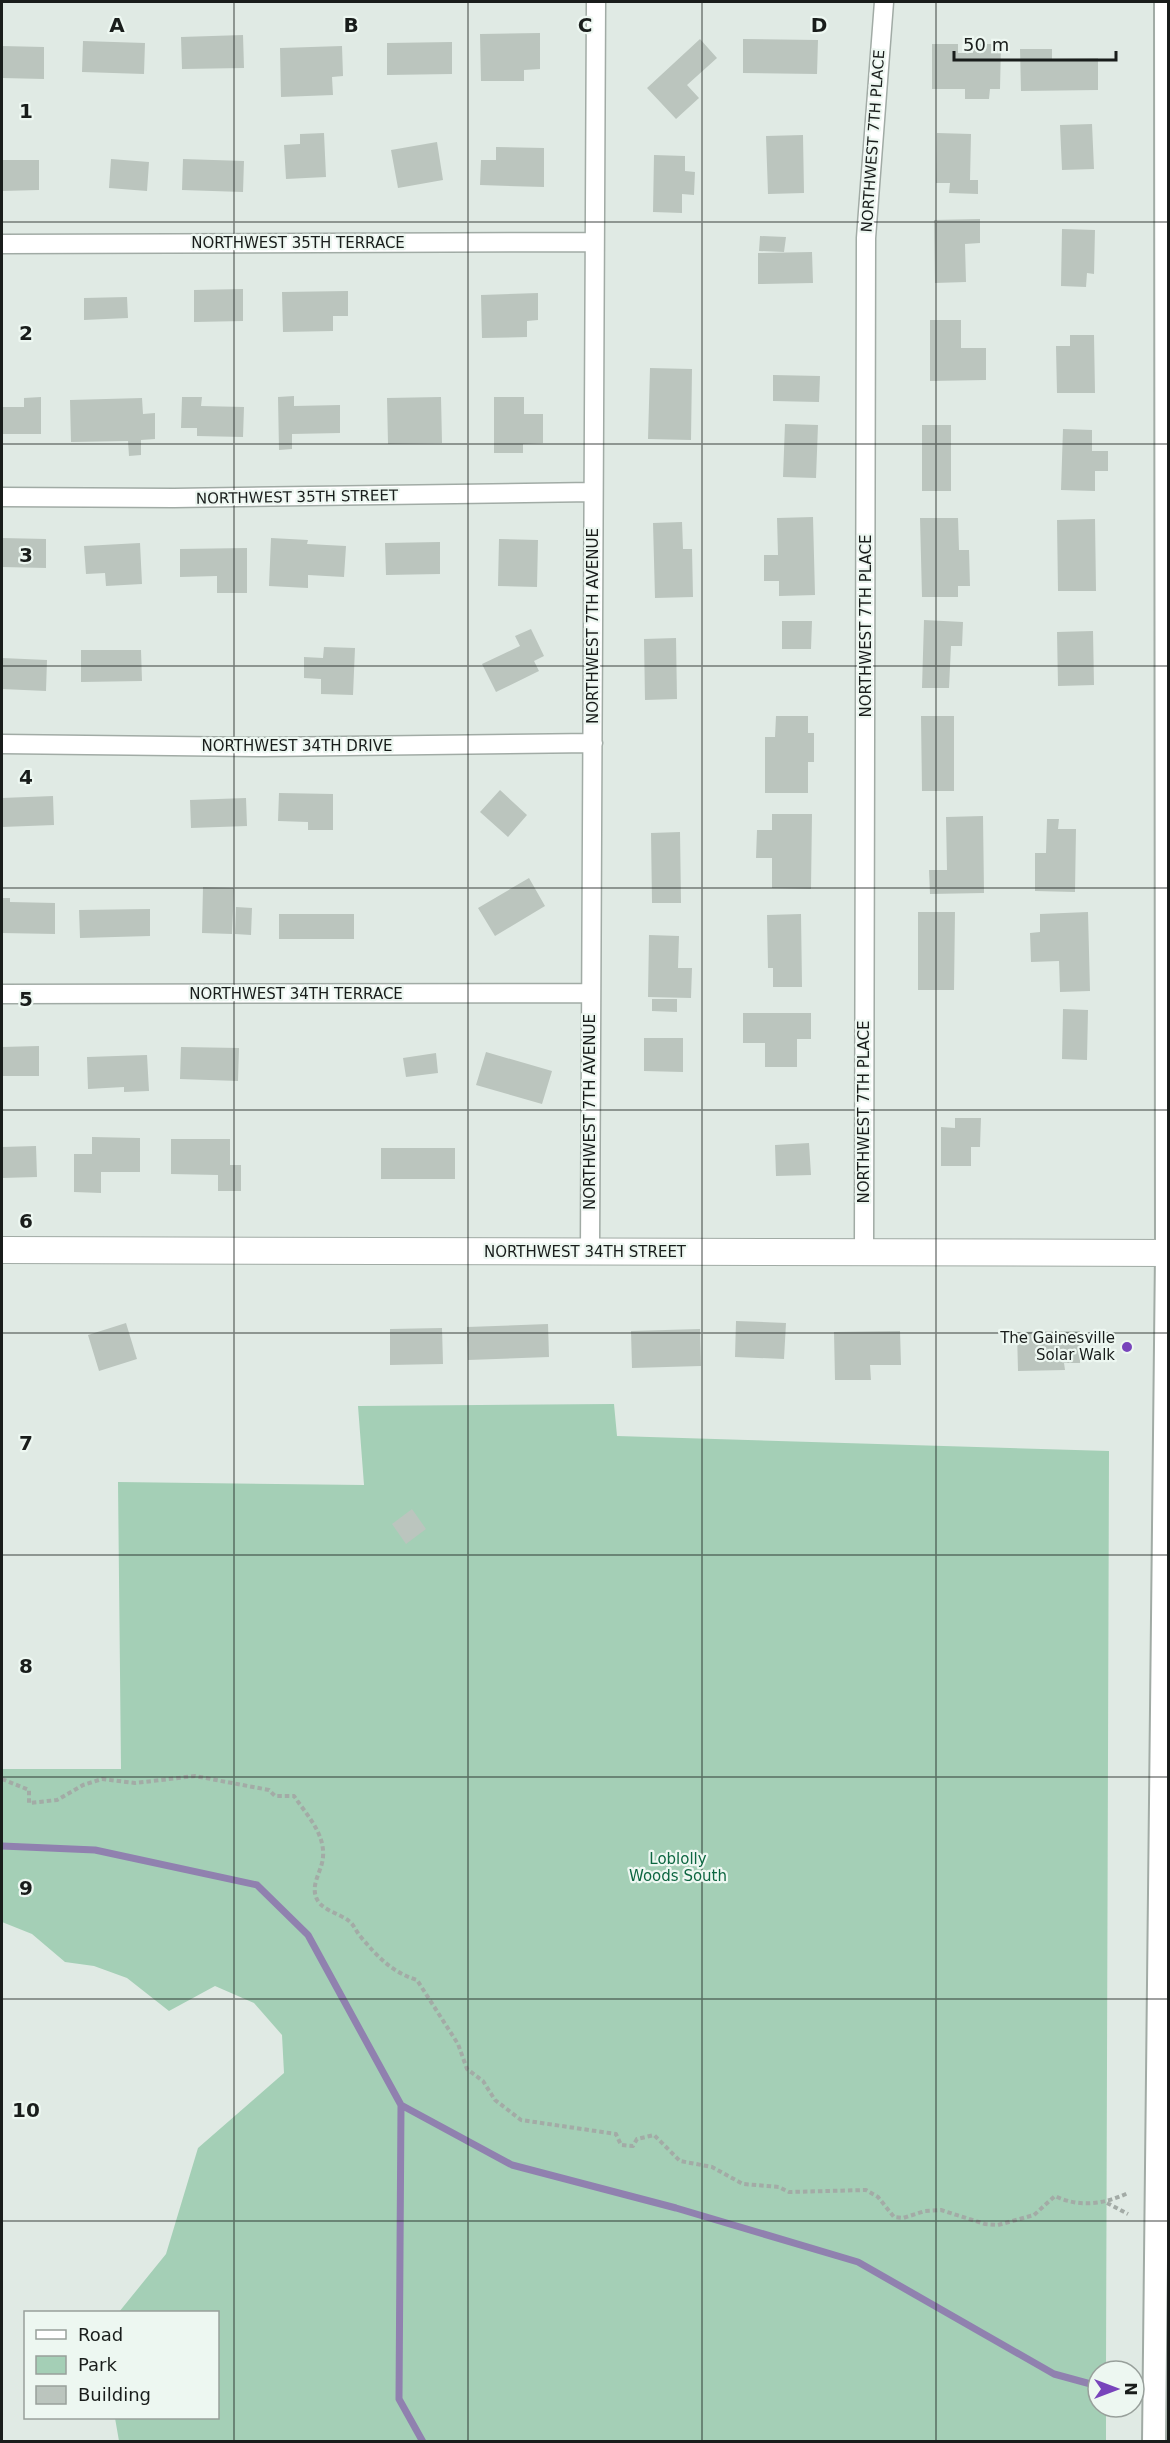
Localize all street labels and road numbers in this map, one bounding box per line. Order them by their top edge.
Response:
street label: NORTHWEST 7TH PLACE [858,49,888,233]
street label: NORTHWEST 35TH TERRACE [191,234,405,252]
street label: NORTHWEST 35TH STREET [196,486,399,508]
street label: NORTHWEST 7TH AVENUE [584,528,602,724]
street label: NORTHWEST 7TH PLACE [857,534,875,718]
street label: NORTHWEST 34TH DRIVE [202,737,393,755]
street label: NORTHWEST 34TH TERRACE [189,985,403,1003]
street label: NORTHWEST 7TH AVENUE [581,1014,599,1210]
street label: NORTHWEST 7TH PLACE [855,1020,873,1204]
street label: NORTHWEST 34TH STREET [484,1243,687,1261]

